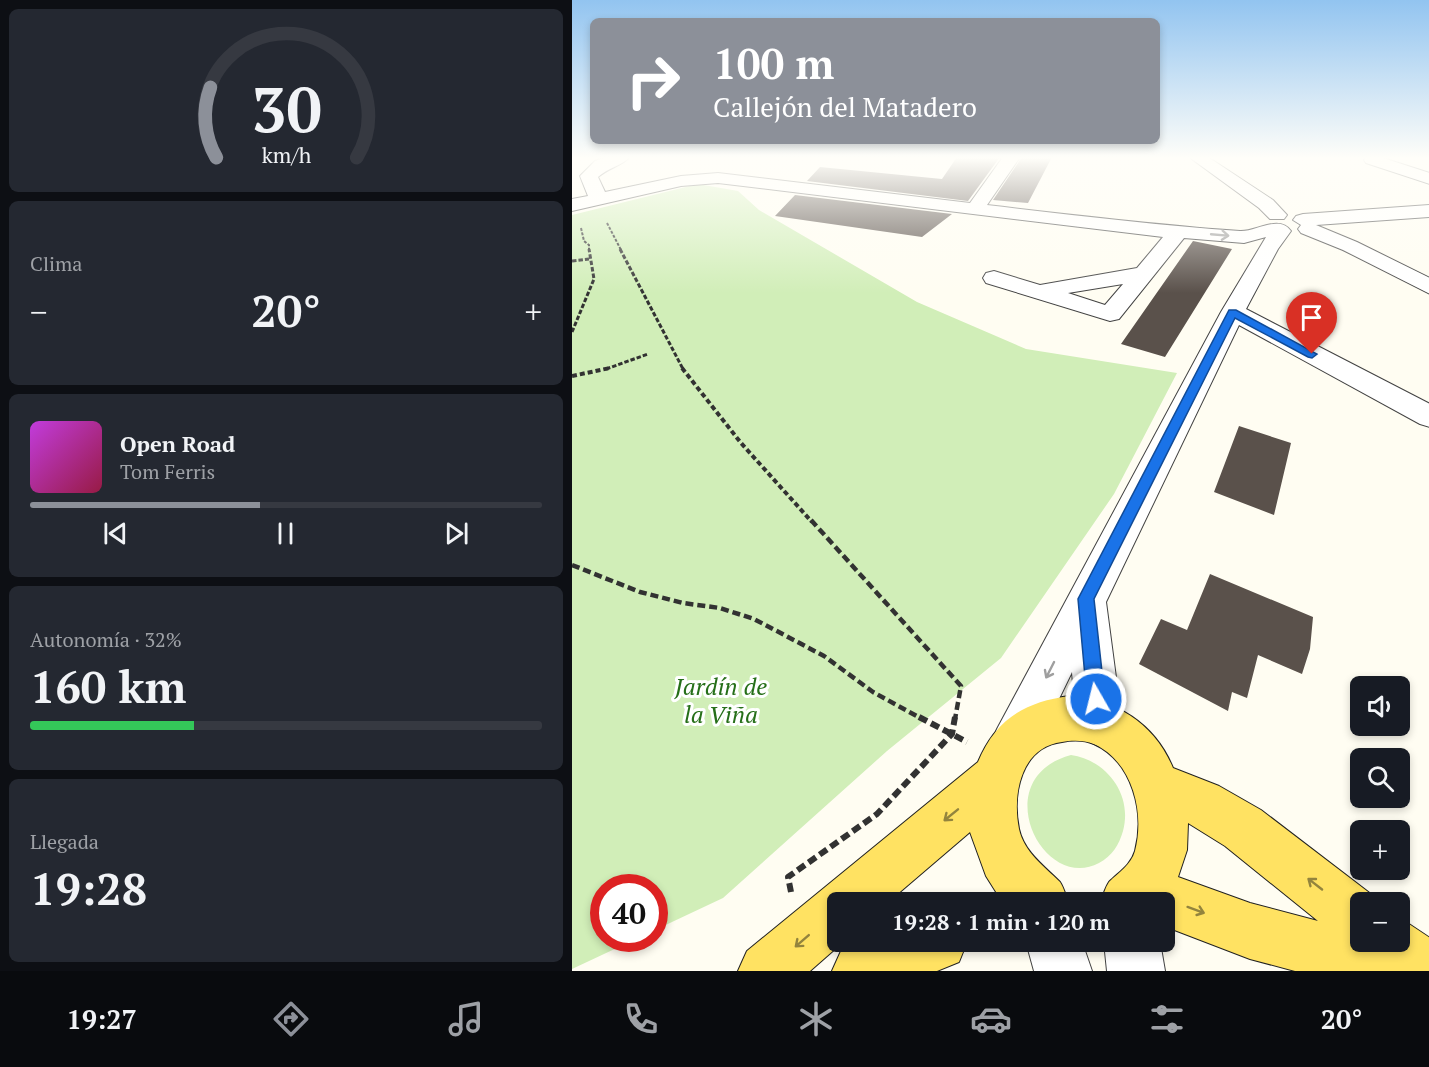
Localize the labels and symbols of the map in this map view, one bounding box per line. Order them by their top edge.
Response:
one-way arrow [1210,230,1230,241]
pin [1286,292,1337,354]
one-way arrow [1044,660,1055,678]
position arrow [1064,667,1128,731]
park label: Jardín de la Viña [674,670,767,730]
one-way arrow [943,809,959,822]
speed limit sign: 40 [590,874,668,952]
one-way arrow [1307,878,1323,891]
one-way arrow [1186,906,1205,917]
one-way arrow [794,934,810,947]

